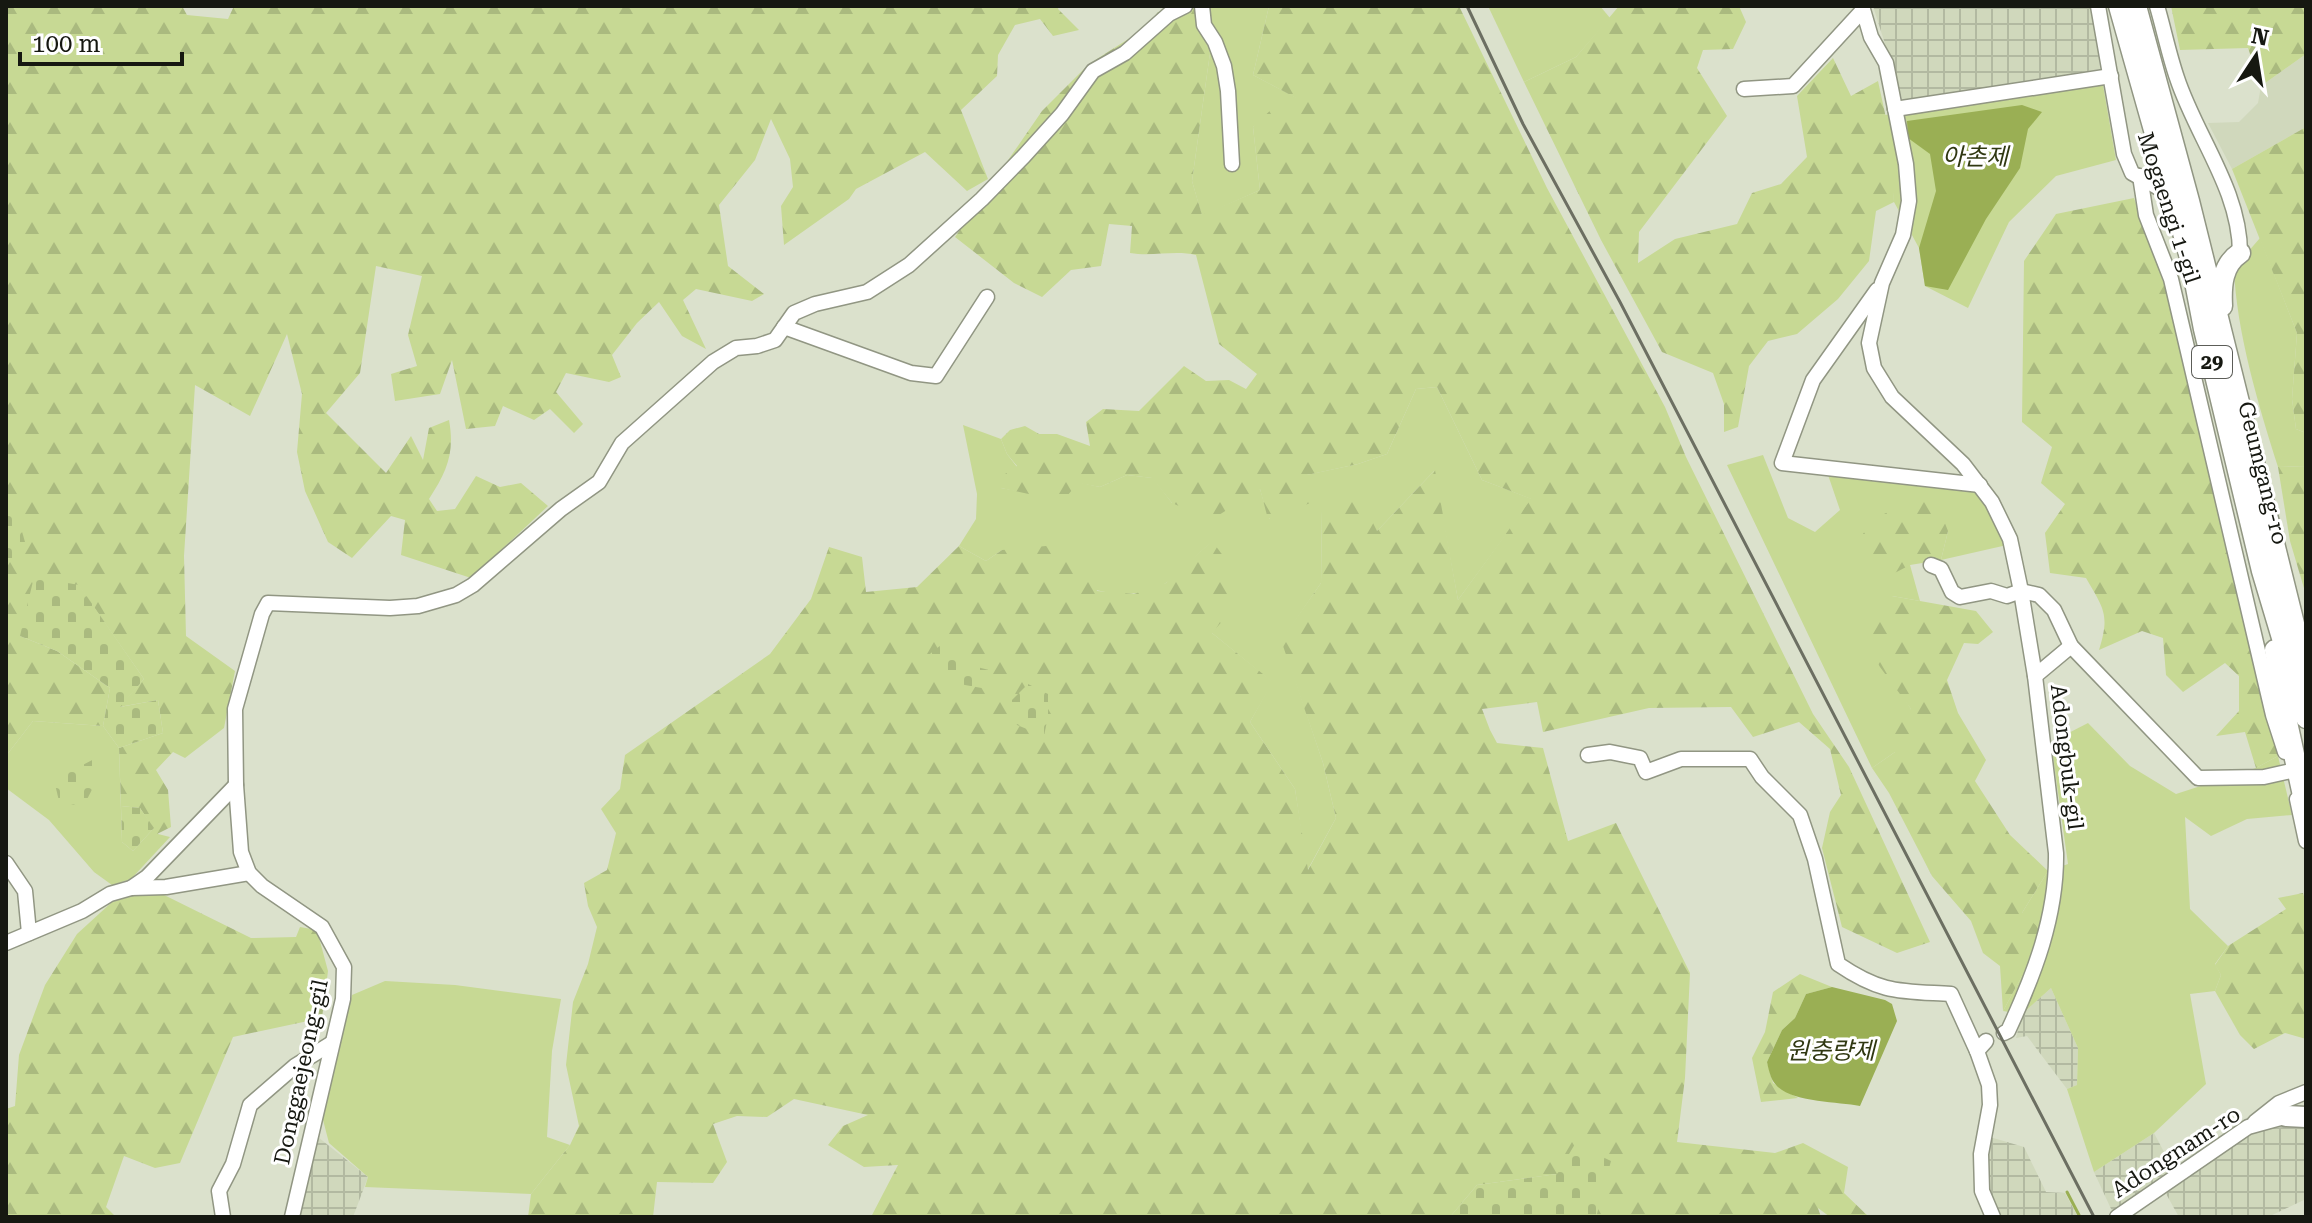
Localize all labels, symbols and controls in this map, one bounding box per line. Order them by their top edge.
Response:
scale bar [20,16,182,66]
north arrow [2216,16,2296,96]
text: N [2249,23,2271,51]
text: 100 m [32,30,100,58]
street label: Mogaengi 1-gil [2133,129,2205,287]
water label: 아촌제 [1942,143,2011,171]
road number: 29 [2192,346,2232,378]
street label: Geumgang-ro [2233,399,2293,547]
street label: Adongbuk-gil [2046,683,2088,831]
street label: Donggaejeong-gil [269,977,333,1167]
water label: 원충량제 [1787,1037,1878,1065]
street label: Adongnam-ro [2107,1101,2245,1203]

